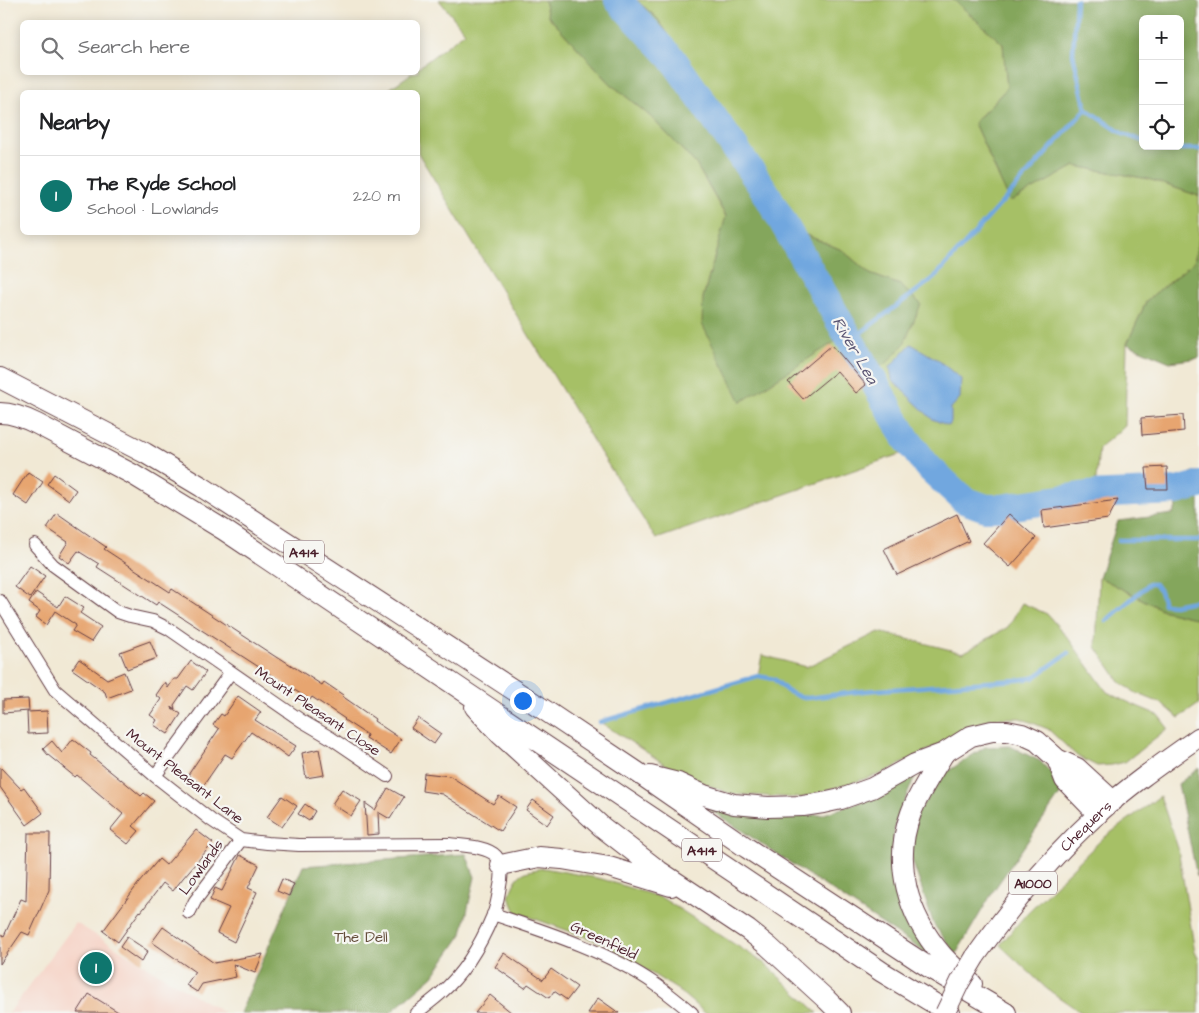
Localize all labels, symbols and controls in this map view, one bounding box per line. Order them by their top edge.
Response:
map controls [1139,15,1184,150]
button: + [1139,15,1184,60]
search box [20,20,420,75]
icon: search [38,34,66,62]
text: Search here [78,34,190,61]
button: − [1139,60,1184,105]
button: locate [1139,105,1184,150]
text: Nearby [40,108,110,137]
text: The Ryde School [87,171,236,198]
text: 1 [55,185,57,207]
text: 220 m [353,185,400,207]
text: School · Lowlands [87,198,219,220]
water label: River Lea [827,313,884,389]
road number: A414 [284,540,324,564]
street label: Mount Pleasant Close [251,661,385,761]
your location [510,688,536,714]
street label: Mount Pleasant Lane [121,724,248,829]
street label: Chequers [1055,796,1117,856]
street label: Lowlands [174,835,229,899]
road number: A414 [682,838,722,862]
road number: A1000 [1009,871,1057,894]
street label: Greenfield [567,916,641,965]
park label: The Dell [334,927,388,948]
pin: 1 [80,949,112,987]

